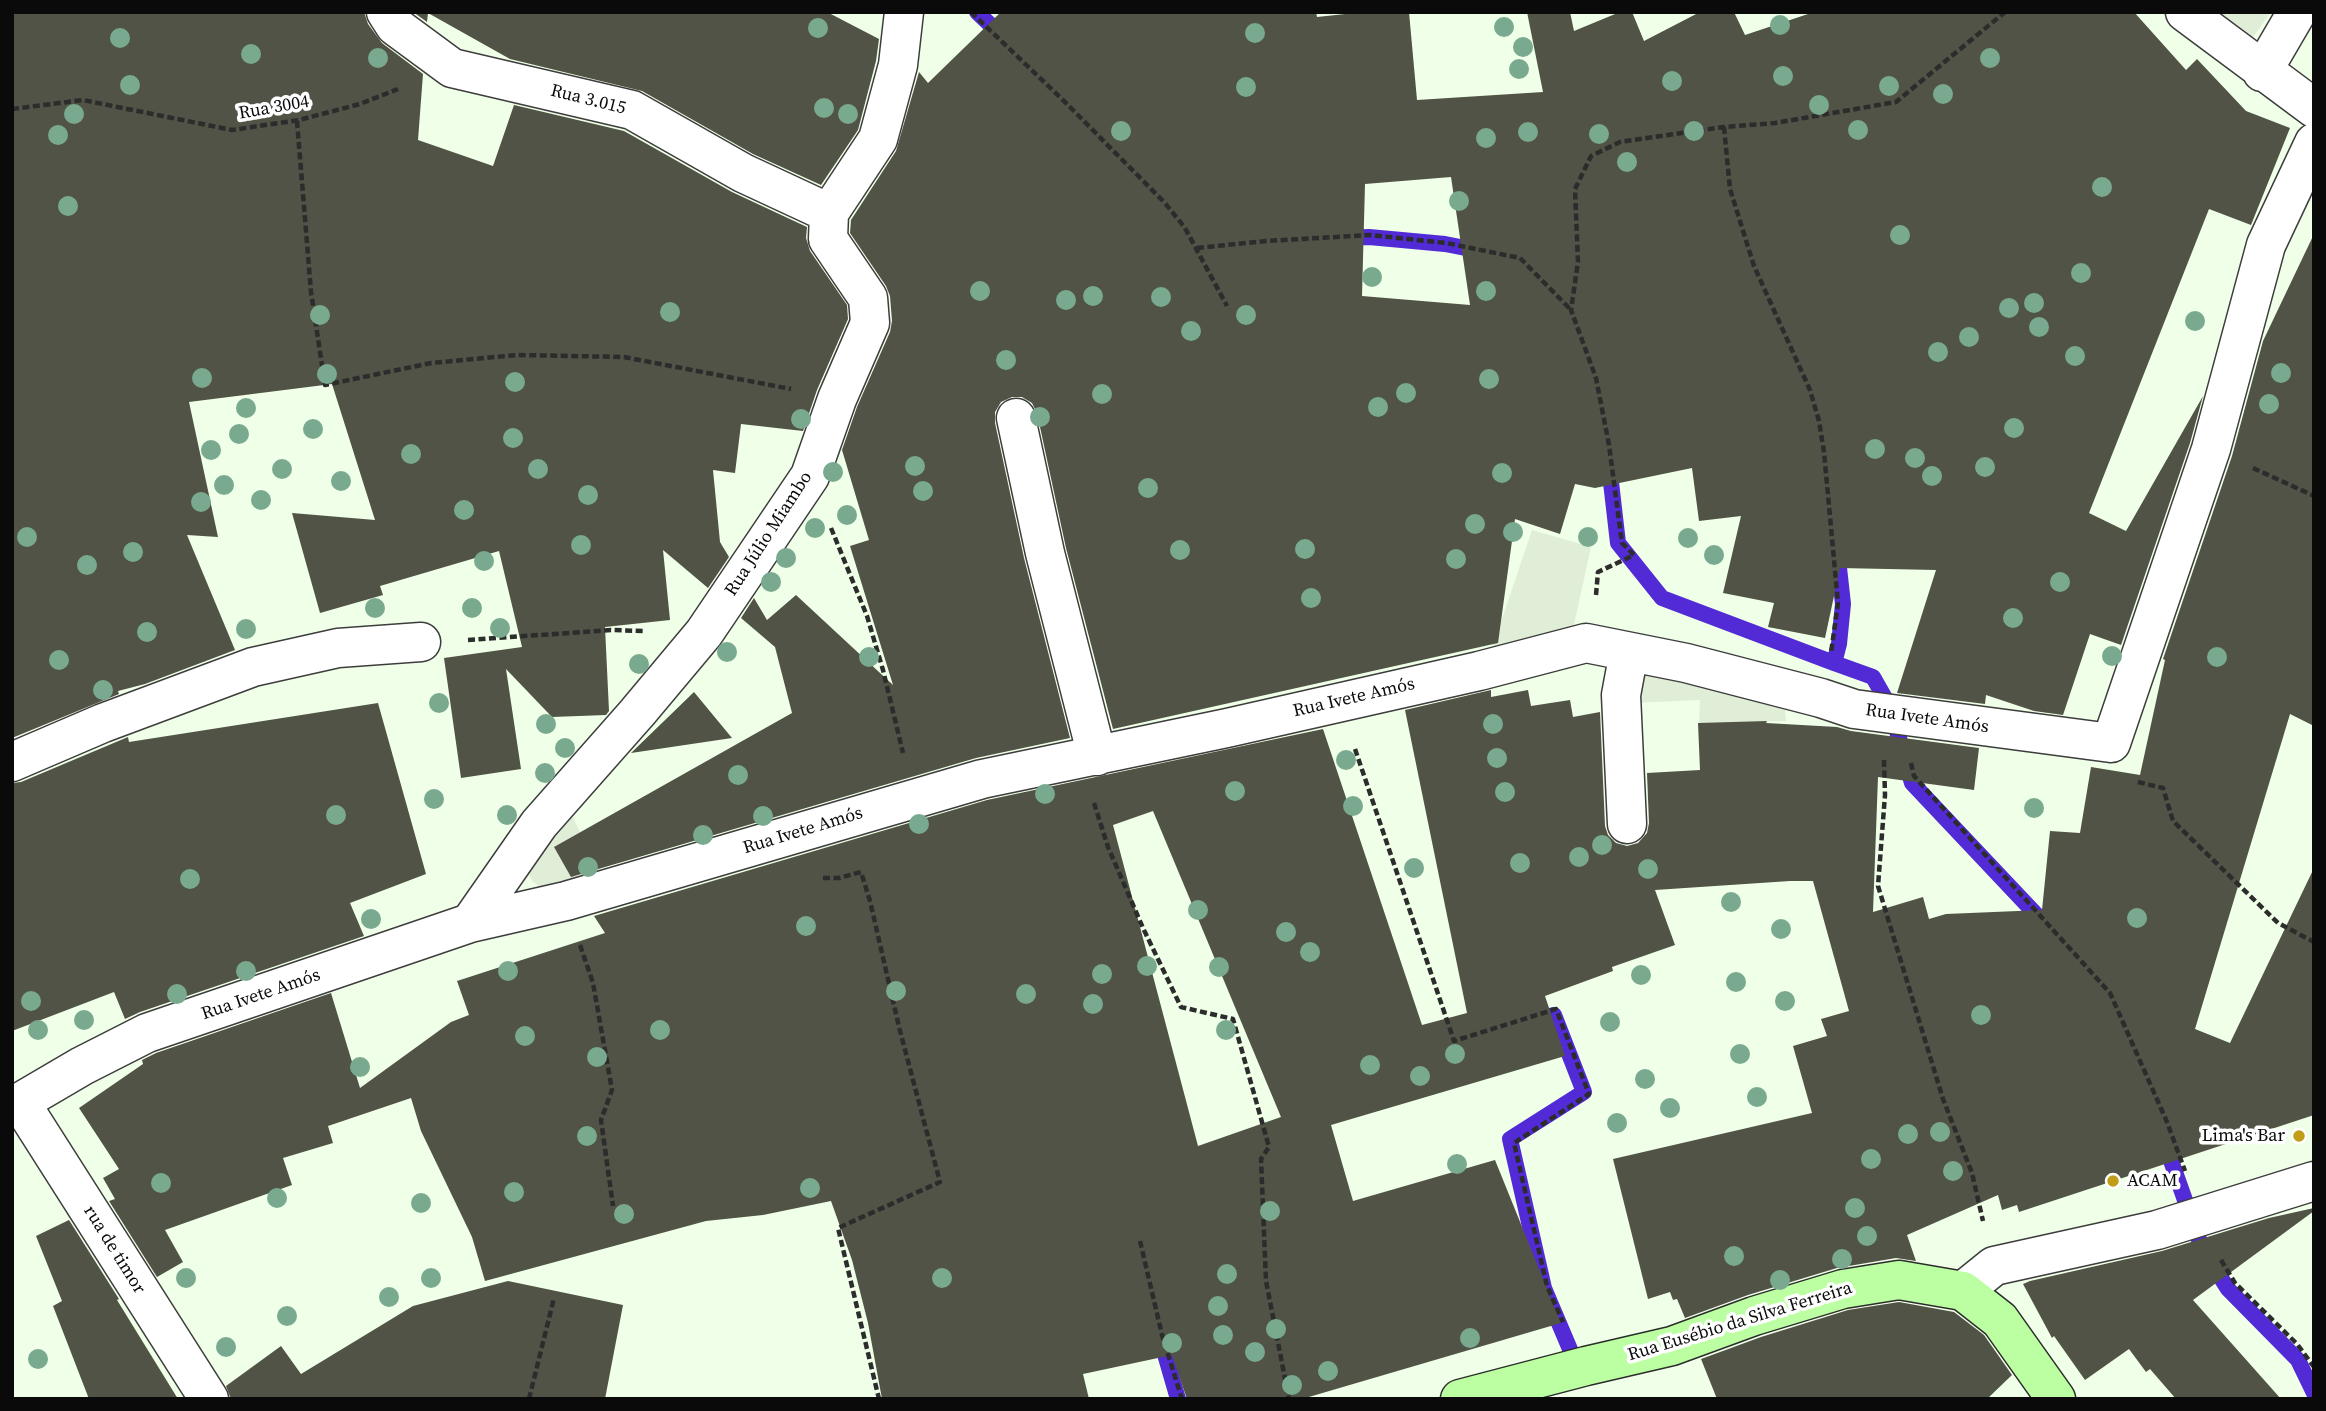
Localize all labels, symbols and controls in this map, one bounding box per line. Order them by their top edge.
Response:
street label: Rua 3.015 [548,80,628,120]
street label: Rua 3004 [237,91,311,125]
street label: Rua Júlio Miambo [721,468,817,600]
street label: Rua Ivete Amós [1291,673,1417,723]
street label: Rua Ivete Amós [1864,700,1990,738]
street label: Rua Ivete Amós [740,802,866,860]
street label: Rua Ivete Amós [199,965,323,1025]
place label: Lima's Bar [2202,1125,2285,1147]
marker: Lima's Bar [2291,1128,2307,1144]
place label: ACAM [2127,1170,2178,1192]
marker: ACAM [2105,1173,2121,1189]
street label: rua de timor [78,1202,150,1298]
street label: Rua Eusébio da Silva Ferreira [1625,1278,1855,1366]

